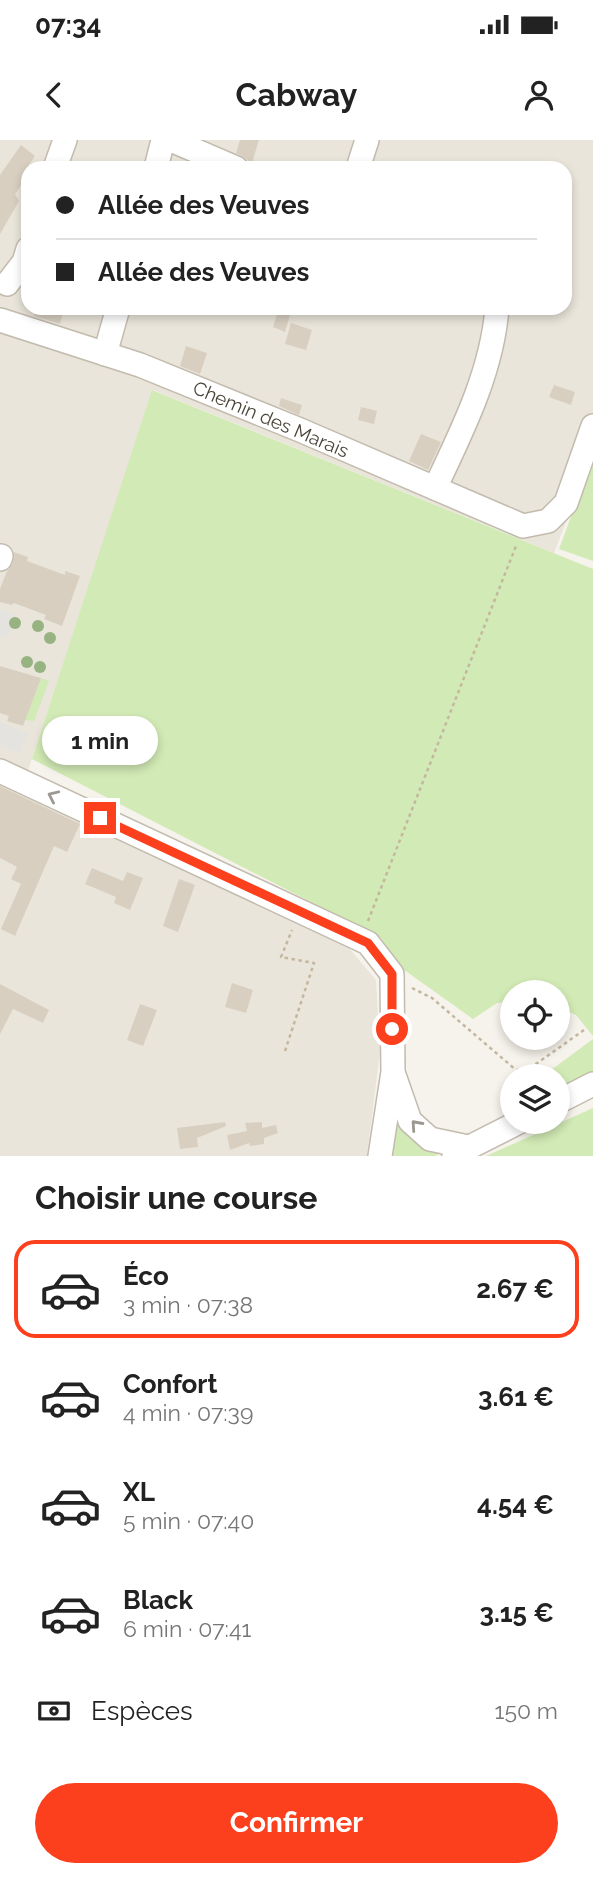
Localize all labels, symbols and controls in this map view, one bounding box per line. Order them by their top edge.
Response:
text: 07:34 [35,10,101,40]
icon: back [35,76,73,114]
text: Cabway [236,76,357,113]
icon: person [520,76,558,114]
text: Allée des Veuves [98,190,309,220]
text: Allée des Veuves [98,257,309,287]
street label: Chemin des Marais [190,376,352,462]
callout: 1 min [42,716,158,766]
text: 1 min [71,727,129,754]
one-way arrow [48,790,60,804]
route end [84,802,116,834]
map controls [500,980,570,1134]
button: locate [500,980,570,1050]
route start [376,1013,408,1045]
button: layers [500,1064,570,1134]
one-way arrow [412,1120,424,1133]
text: Choisir une course [35,1179,318,1216]
icon: car [39,1258,102,1321]
text: Éco [123,1261,169,1291]
text: 2.67 € [476,1274,554,1304]
text: 3 min · 07:38 [123,1291,253,1318]
icon: car [39,1366,102,1429]
text: Confort [123,1369,217,1399]
text: 3.61 € [478,1382,554,1412]
text: 4 min · 07:39 [123,1399,253,1426]
icon: car [39,1474,102,1537]
text: XL [123,1477,155,1507]
text: 4.54 € [477,1490,554,1520]
text: 5 min · 07:40 [123,1507,254,1534]
icon: car [39,1582,102,1645]
text: Black [123,1585,193,1615]
text: 3.15 € [479,1598,554,1628]
text: 6 min · 07:41 [123,1615,251,1642]
icon: cash [35,1692,73,1730]
text: Espèces [91,1696,193,1726]
text: 150 m [495,1697,558,1724]
button: Confirmer [35,1783,558,1863]

